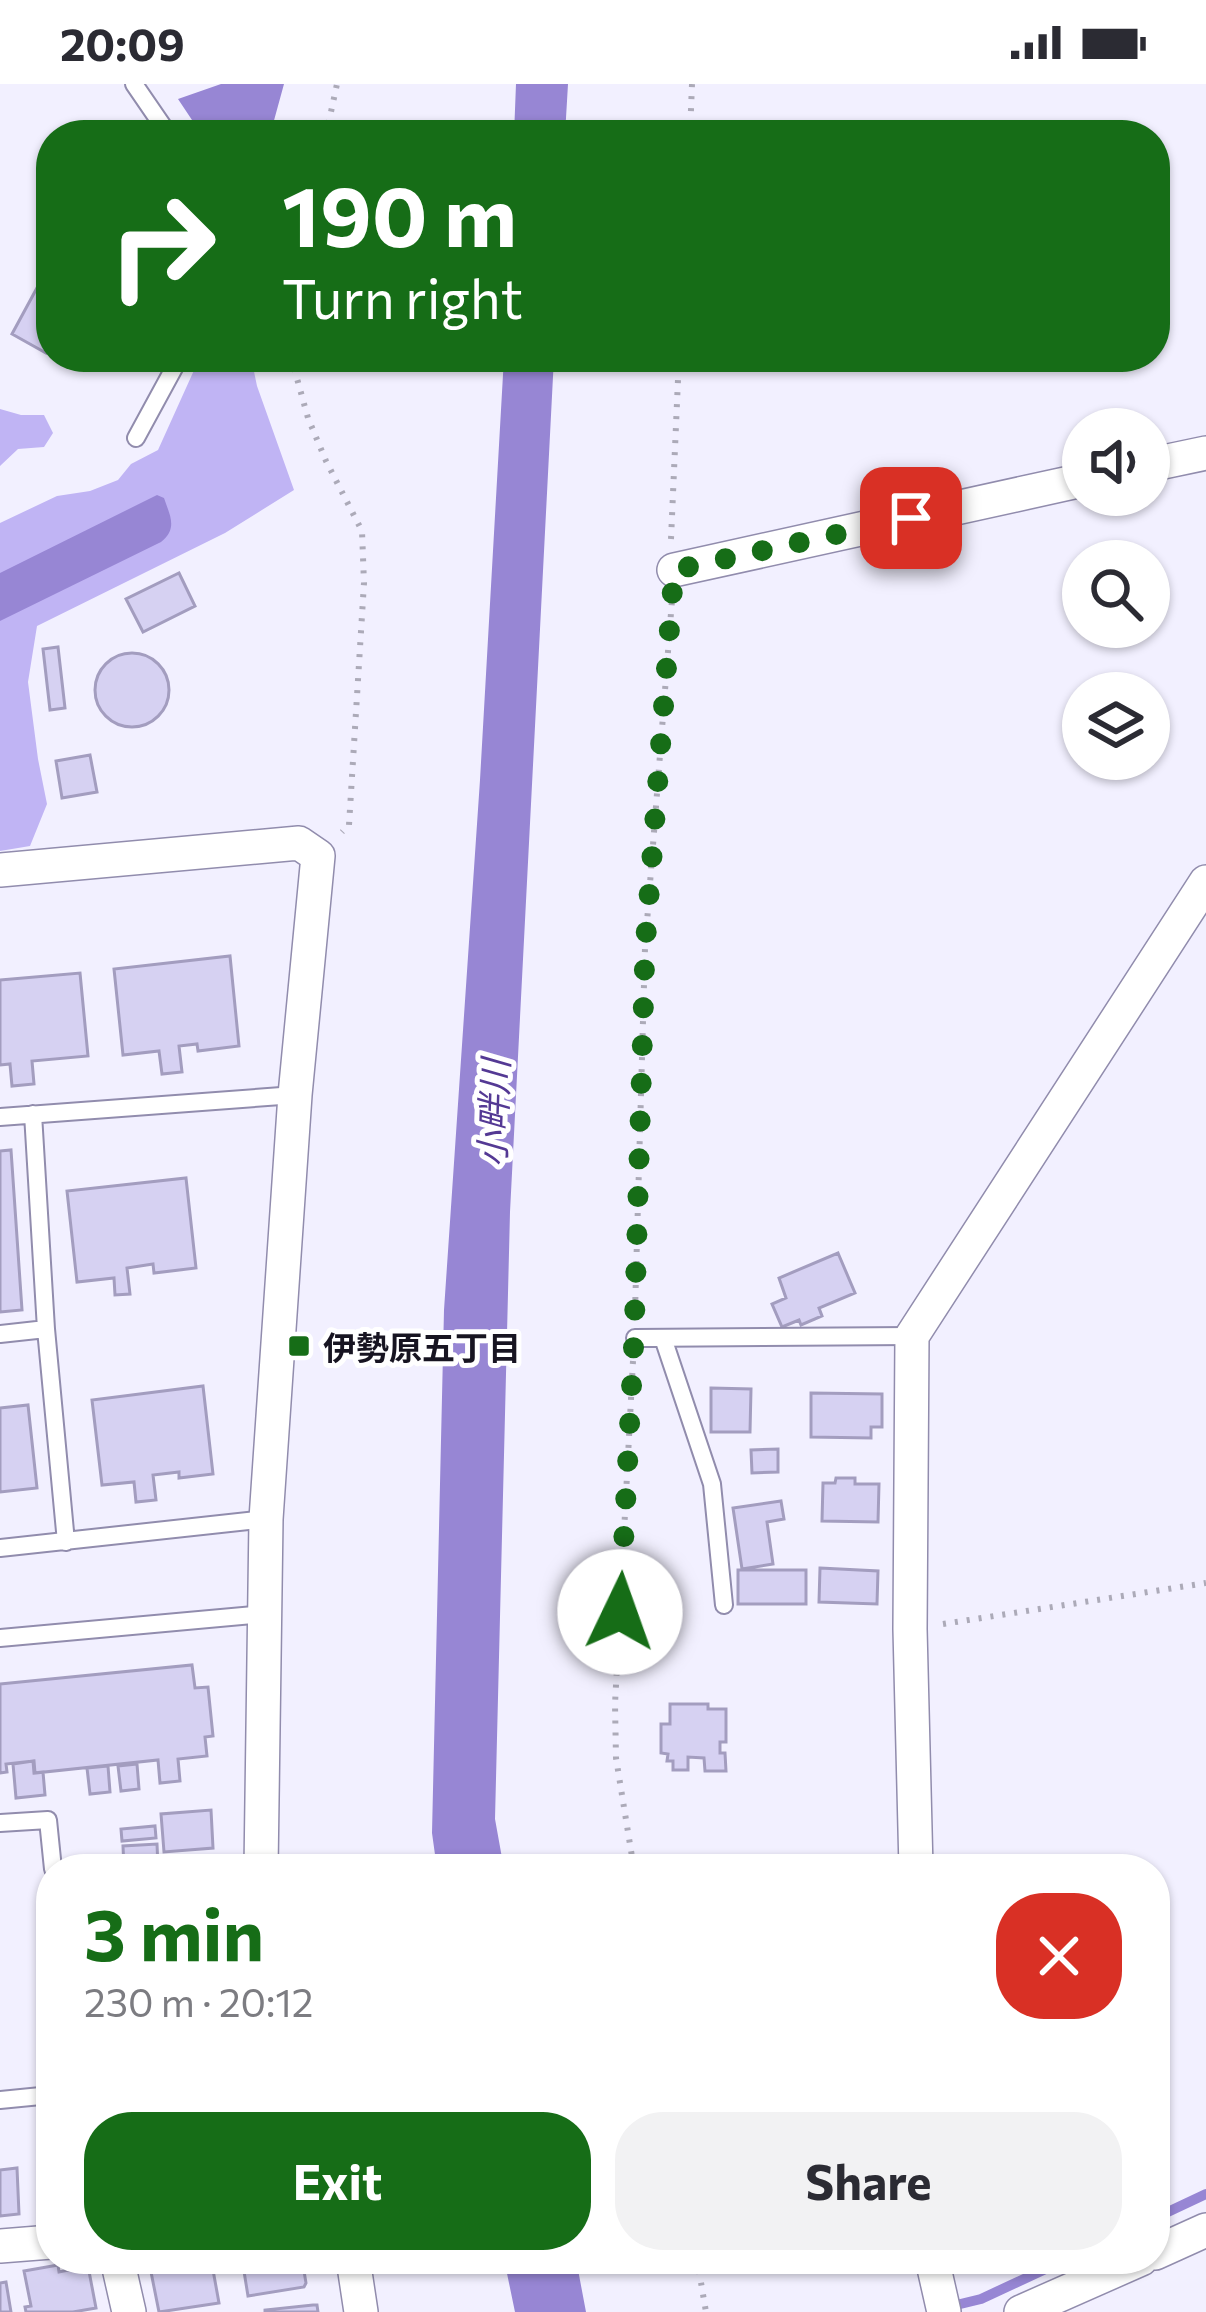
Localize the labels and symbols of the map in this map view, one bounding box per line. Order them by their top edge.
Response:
pin [860,467,962,569]
water label: 小畔川 [468,1054,516,1168]
place label: 伊勢原五丁目 [323,1326,521,1367]
marker: 伊勢原五丁目 [286,1333,312,1359]
position arrow [557,1549,683,1675]

